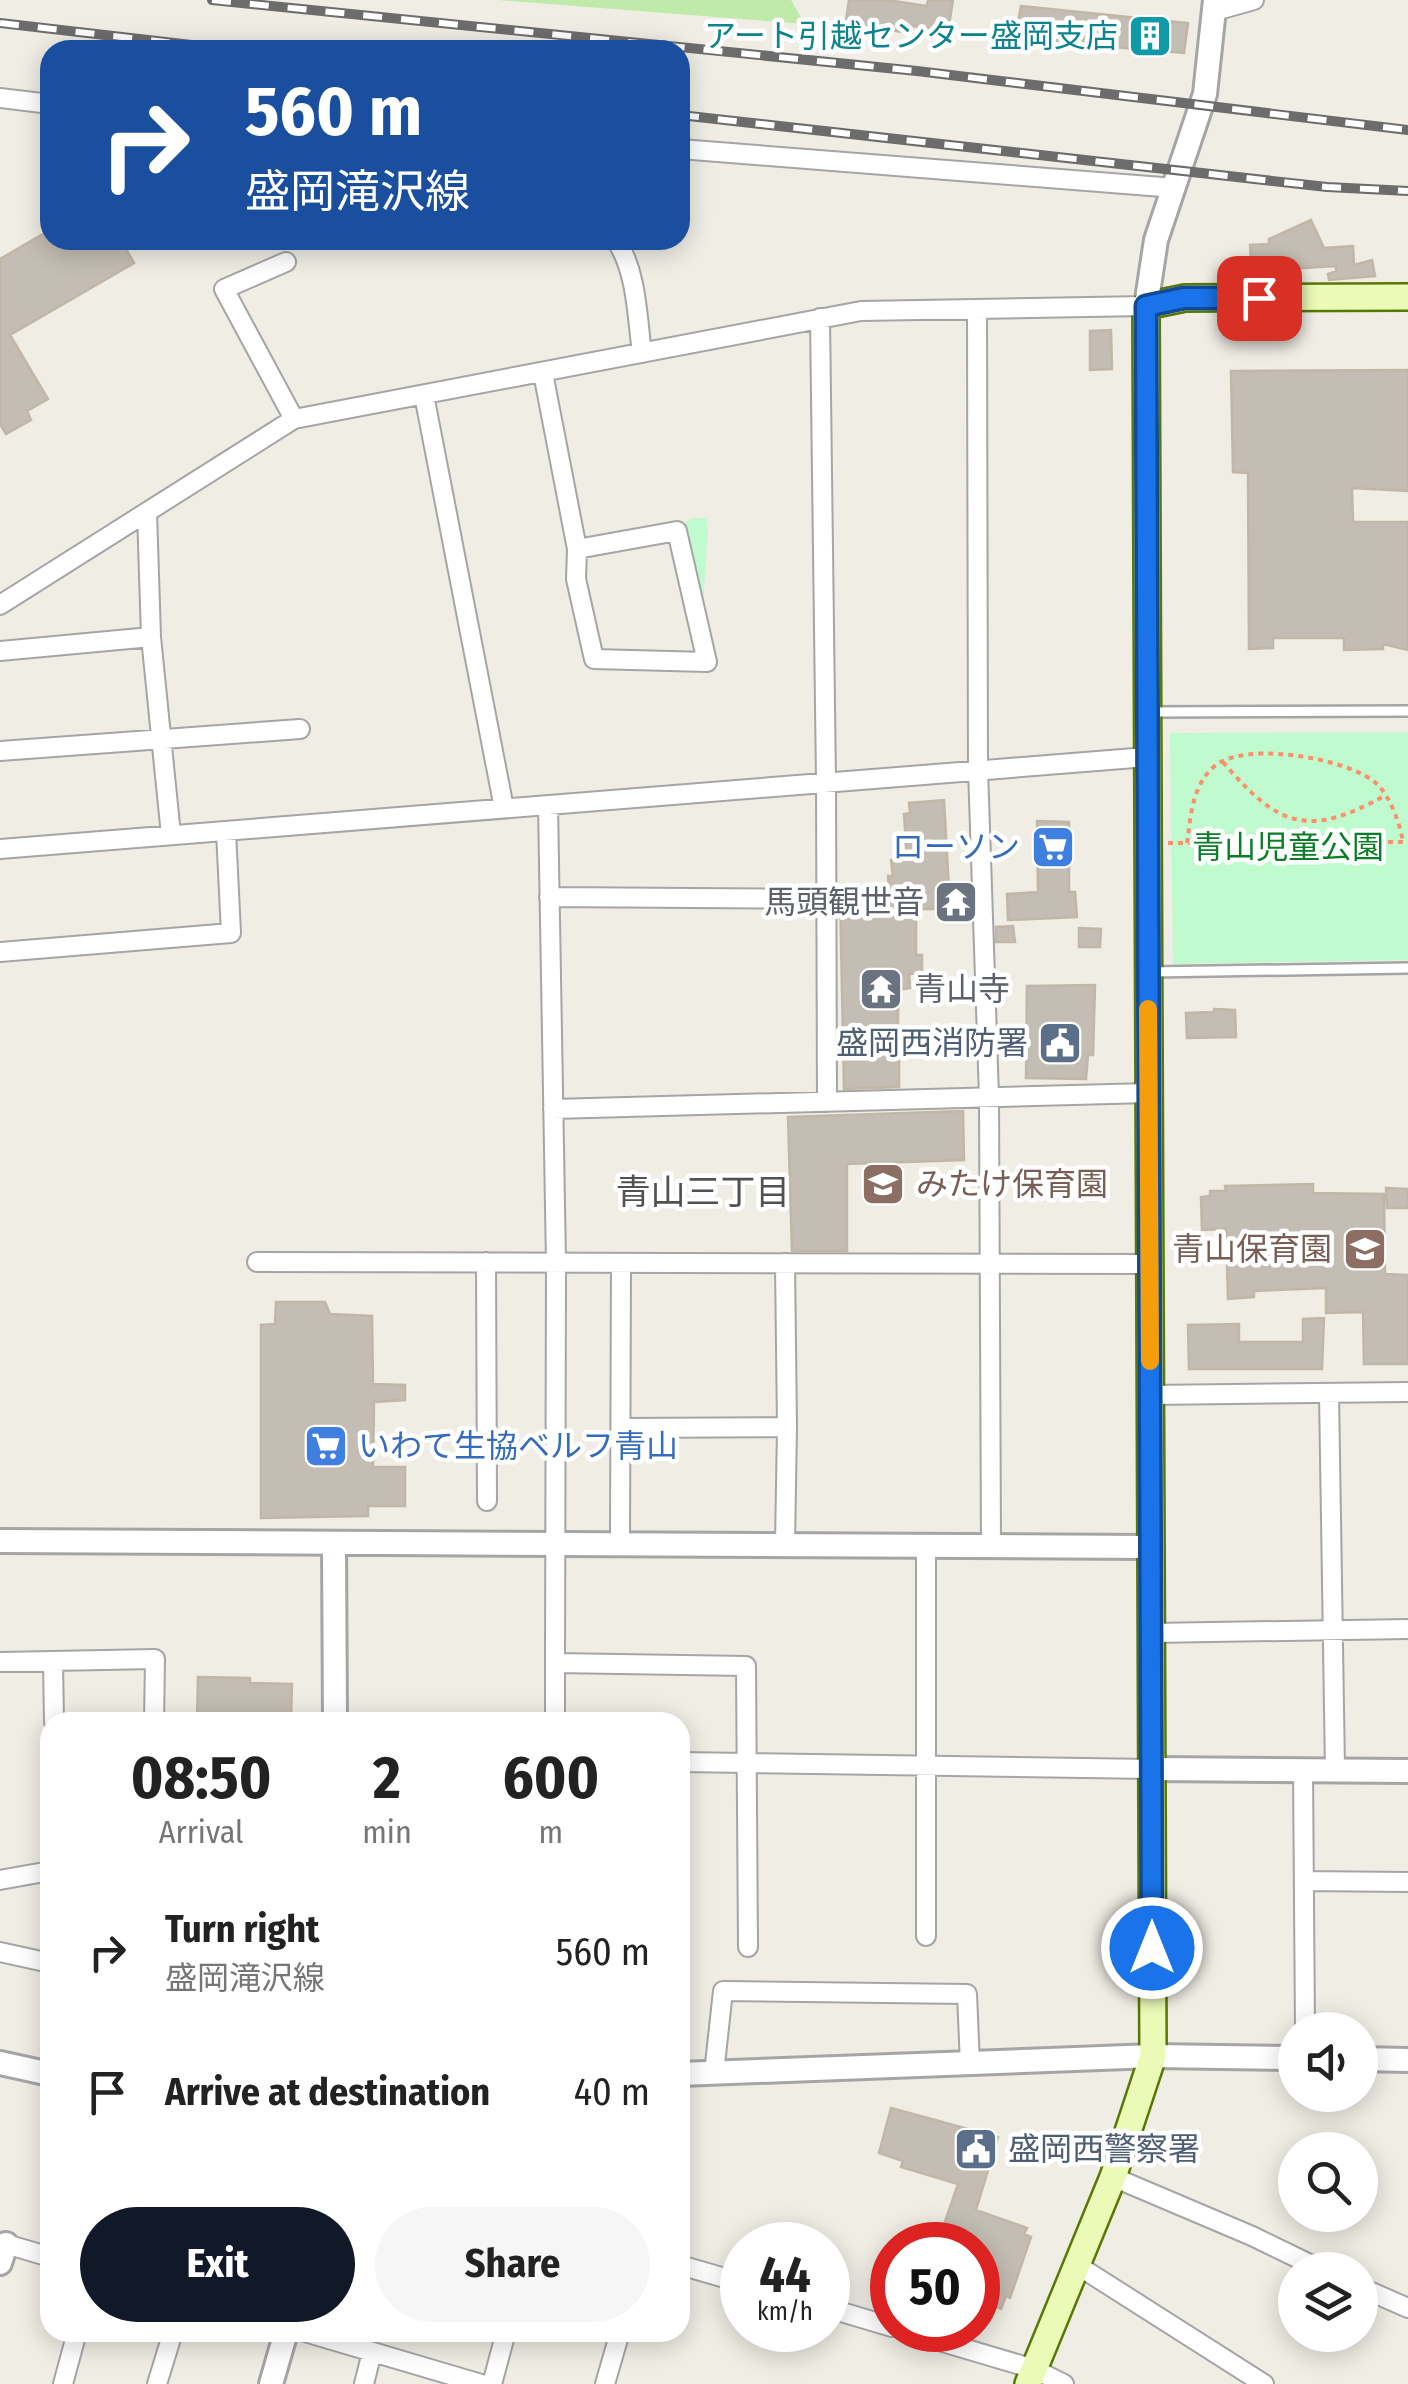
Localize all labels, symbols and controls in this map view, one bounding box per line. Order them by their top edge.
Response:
building icon: アート引越センター盛岡支店 [1127,13,1173,59]
place label: アート引越センター盛岡支店 [704,17,1118,55]
text: 560 m [245,70,422,154]
icon: right [80,80,210,210]
text: 盛岡滝沢線 [245,165,470,219]
pin [1217,256,1302,341]
icon: arrive [1232,271,1287,326]
supermarket icon: ローソン [1030,824,1076,870]
place label: ローソン [892,828,1020,866]
park label: 青山児童公園 [1192,828,1384,866]
temple icon: 馬頭観世音 [933,879,979,925]
place label: 馬頭観世音 [764,883,924,921]
temple icon: 青山寺 [858,966,904,1012]
place label: 青山寺 [914,970,1010,1008]
public building icon: 盛岡西消防署 [1037,1020,1083,1066]
place label: 盛岡西消防署 [836,1024,1028,1062]
school or university icon: みたけ保育園 [860,1161,906,1207]
place label: みたけ保育園 [916,1165,1108,1203]
district label: 青山三丁目 [615,1171,791,1213]
school or university icon: 青山保育園 [1342,1226,1388,1272]
place label: 青山保育園 [1172,1230,1332,1268]
supermarket icon: いわて生協ベルフ青山 [303,1423,349,1469]
place label: いわて生協ベルフ青山 [358,1427,678,1465]
text: 08:50 [131,1742,272,1814]
text: 2 [373,1742,401,1814]
text: 600 [502,1742,599,1814]
text: Arrival [159,1813,244,1851]
text: min [362,1813,412,1851]
text: m [539,1813,563,1851]
position arrow [1100,1896,1204,2000]
text: Turn right [165,1906,319,1952]
icon: right [80,1925,135,1980]
text: 560 m [556,1929,650,1975]
text: 盛岡滝沢線 [165,1959,325,1997]
map controls [1278,2012,1378,2352]
button: sound [1278,2012,1378,2112]
icon: arrive [80,2065,135,2120]
text: Arrive at destination [165,2069,490,2115]
text: 40 m [574,2069,650,2115]
public building icon: 盛岡西警察署 [953,2126,999,2172]
place label: 盛岡西警察署 [1008,2130,1200,2168]
button: search [1278,2132,1378,2232]
button: Exit [80,2207,355,2322]
button: Share [375,2207,650,2322]
speed limit sign: 50 [870,2222,1000,2352]
text: 44 [759,2245,811,2305]
button: layers [1278,2252,1378,2352]
text: km/h [757,2297,813,2327]

